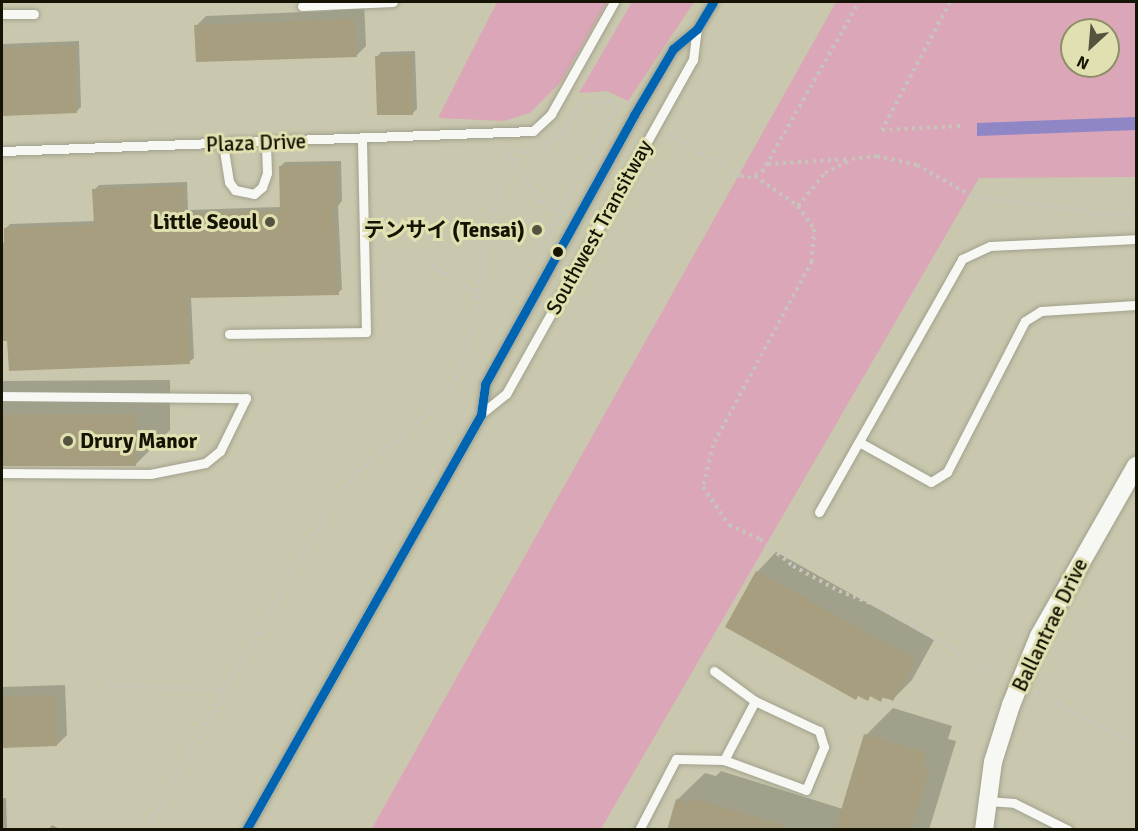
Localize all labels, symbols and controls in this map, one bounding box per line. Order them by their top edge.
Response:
north arrow [1060,18,1120,78]
text: N [1074,51,1092,74]
street label: Plaza Drive [205,129,307,157]
street label: Southwest Transitway [541,135,657,319]
place label: Little Seoul [153,209,258,235]
marker: Little Seoul [263,215,277,229]
place label: テンサイ (Tensai) [363,217,525,243]
marker: テンサイ (Tensai) [530,223,544,237]
unlabelled marker [552,246,564,258]
place label: Drury Manor [80,428,197,454]
marker: Drury Manor [61,434,75,448]
street label: Ballantrae Drive [1007,554,1093,696]

